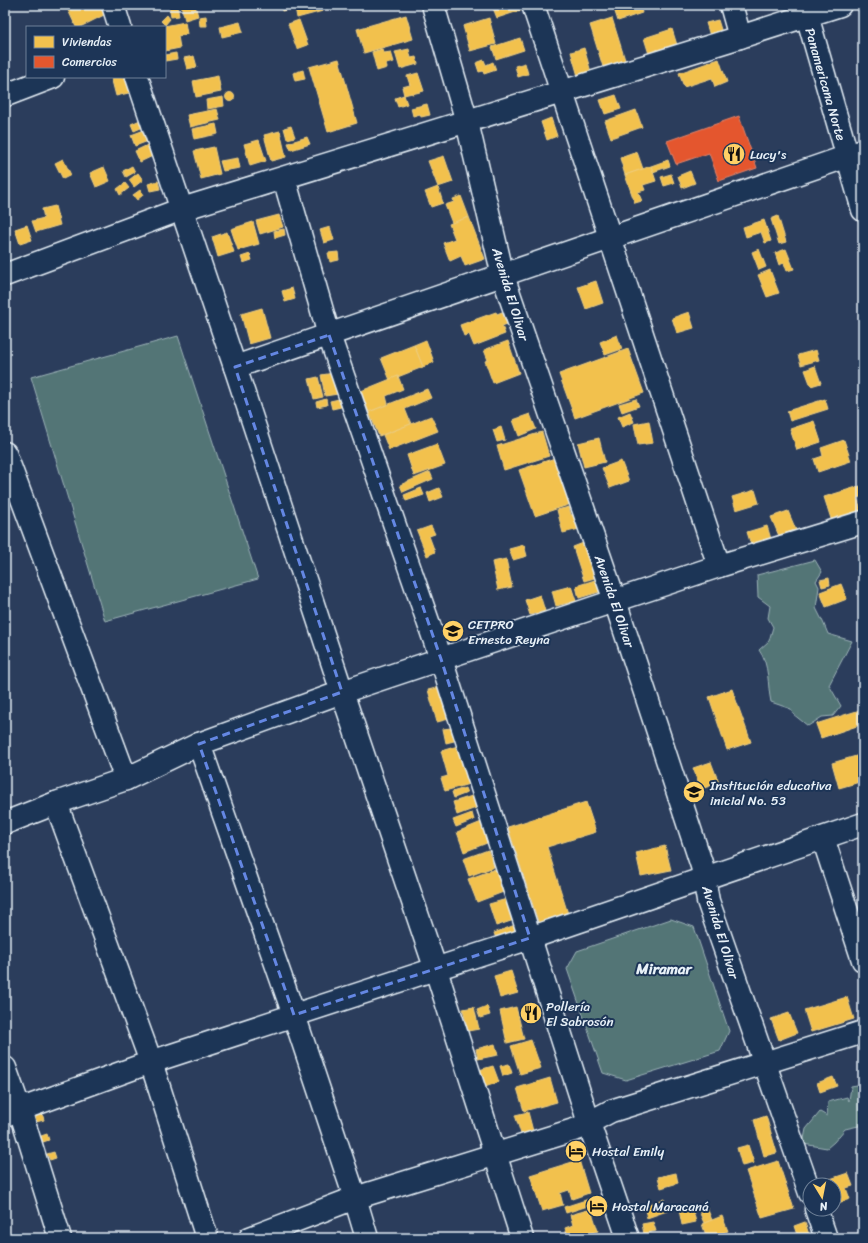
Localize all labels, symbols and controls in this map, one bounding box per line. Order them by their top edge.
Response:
street label: Panamericana Norte [798,25,853,144]
legend [26,26,166,78]
text: Viviendas [62,31,112,53]
text: Comercios [62,51,117,73]
restaurant icon: Lucy's [721,141,747,167]
place label: Lucy's [750,143,787,166]
street label: Avenida El Olivar [485,244,536,344]
street label: Avenida El Olivar [588,551,641,651]
place label: CETPRO Ernesto Reyna [468,613,550,651]
school or university icon: CETPRO Ernesto Reyna [440,618,466,644]
place label: Institución educativa inicial No. 53 [709,774,832,812]
school or university icon: Institución educativa inicial No. 53 [681,779,707,805]
street label: Avenida El Olivar [695,882,746,982]
district label: Miramar [635,956,693,982]
place label: Pollería El Sabrosón [546,995,613,1033]
restaurant icon: Pollería El Sabrosón [518,1000,544,1026]
hotel icon: Hostal Emily [563,1138,589,1164]
place label: Hostal Emily [592,1140,665,1163]
north arrow [802,1177,842,1217]
hotel icon: Hostal Maracaná [584,1193,610,1219]
place label: Hostal Maracaná [612,1195,709,1218]
text: N [818,1196,830,1216]

